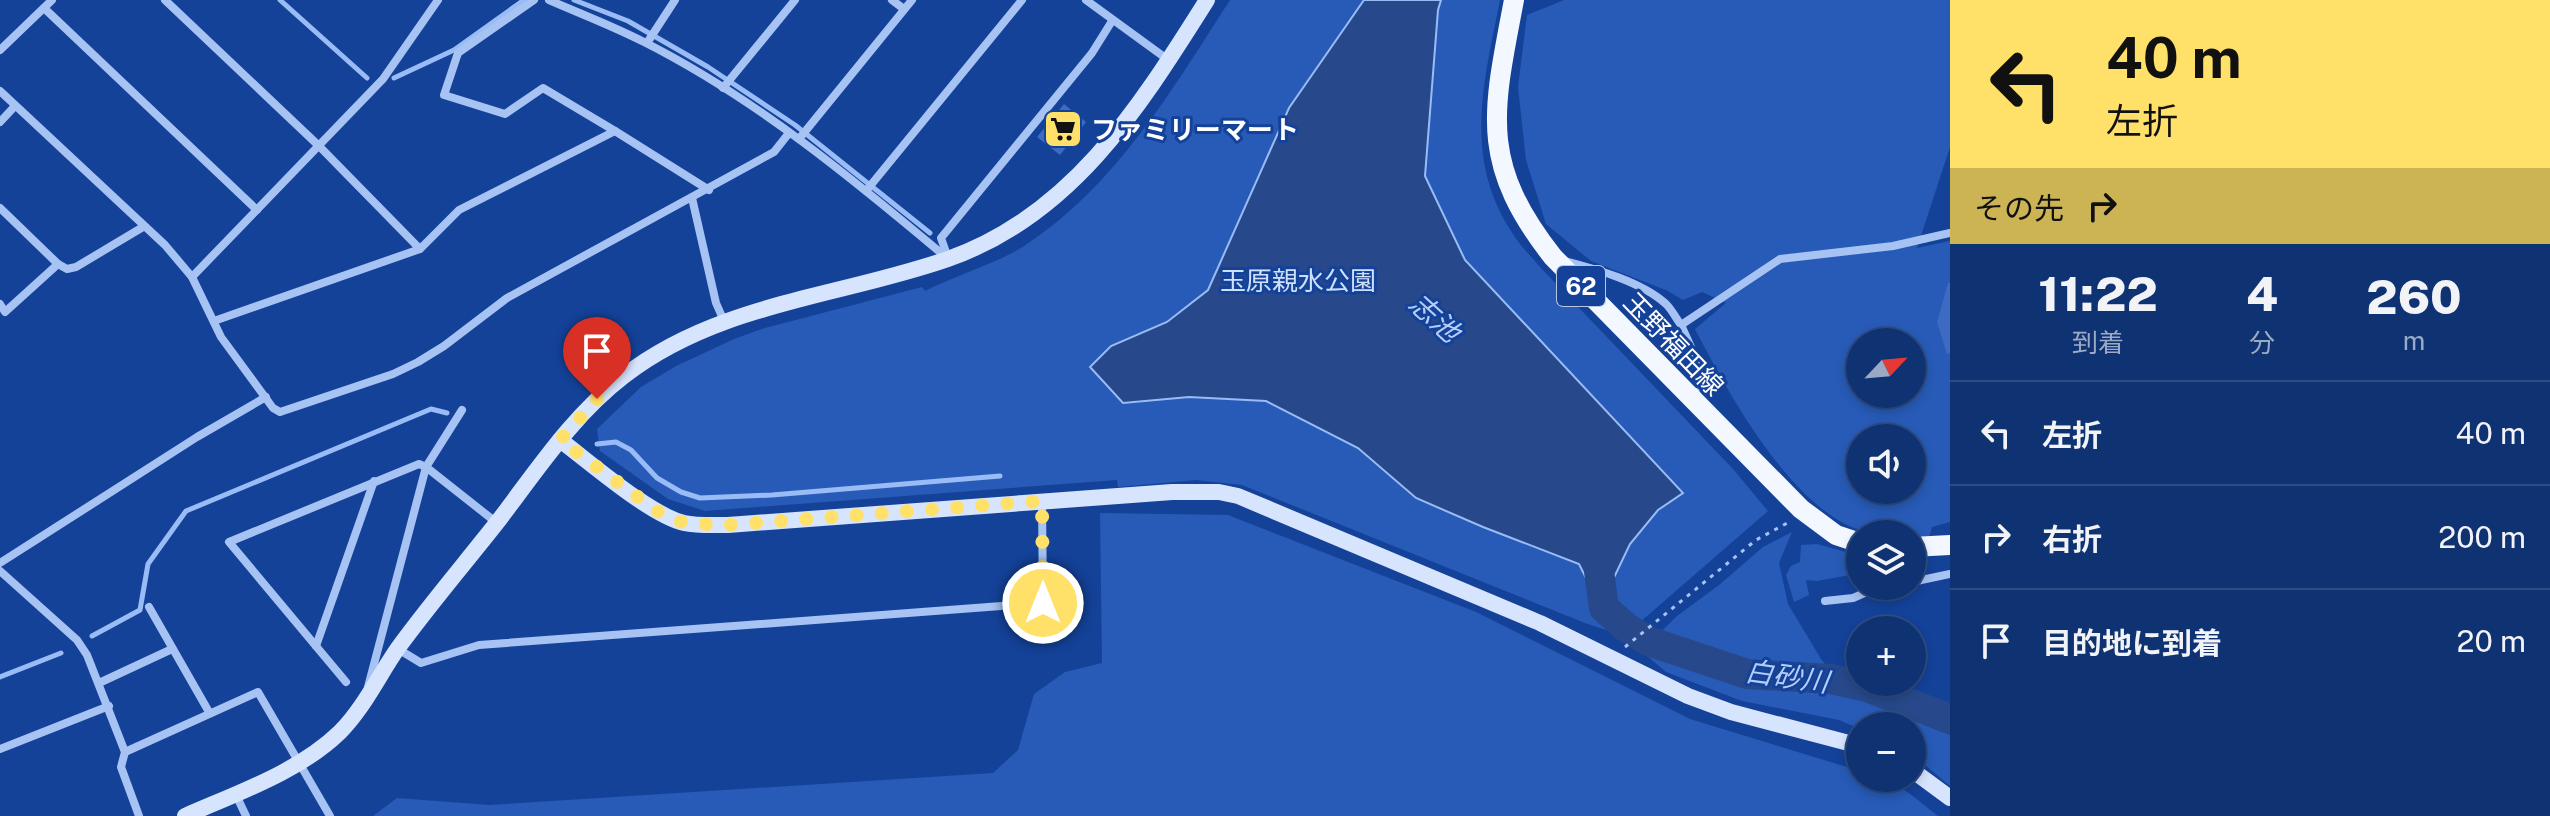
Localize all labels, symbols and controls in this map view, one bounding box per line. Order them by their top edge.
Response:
text: 40 m [2106,25,2242,91]
icon: left [1974,32,2078,136]
text: 左折 [2106,100,2178,142]
supermarket icon: ファミリーマート [1042,108,1084,150]
place label: ファミリーマート [1091,114,1299,145]
icon: right [2080,184,2124,228]
text: その先 [1974,190,2064,226]
park label: 玉原親水公園 [1220,265,1376,296]
text: 11:22 [2038,265,2158,322]
text: 4 [2246,265,2278,322]
road number: 62 [1557,266,1605,306]
text: 260 [2366,268,2462,325]
water label: 志池 [1403,286,1469,350]
street label: 玉野福田線 [1618,286,1730,402]
pin [563,317,631,399]
text: m [2403,325,2425,356]
text: 到着 [2072,327,2124,358]
text: 分 [2249,327,2275,358]
north arrow [1846,328,1926,408]
map controls [1846,328,1926,792]
icon: arrive [575,329,619,373]
icon: left [1974,411,2018,455]
text: 40 m [2456,415,2526,451]
text: 左折 [2042,417,2102,453]
button: sound [1846,424,1926,504]
icon: right [1974,515,2018,559]
text: 200 m [2438,519,2526,555]
button: layers [1846,520,1926,600]
text: 右折 [2042,521,2102,557]
position arrow [1001,561,1085,645]
button: + [1846,616,1926,696]
icon: arrive [1974,619,2018,663]
text: 20 m [2457,623,2526,659]
text: 目的地に到着 [2042,625,2222,661]
water label: 白砂川 [1743,654,1834,699]
button: − [1846,712,1926,792]

